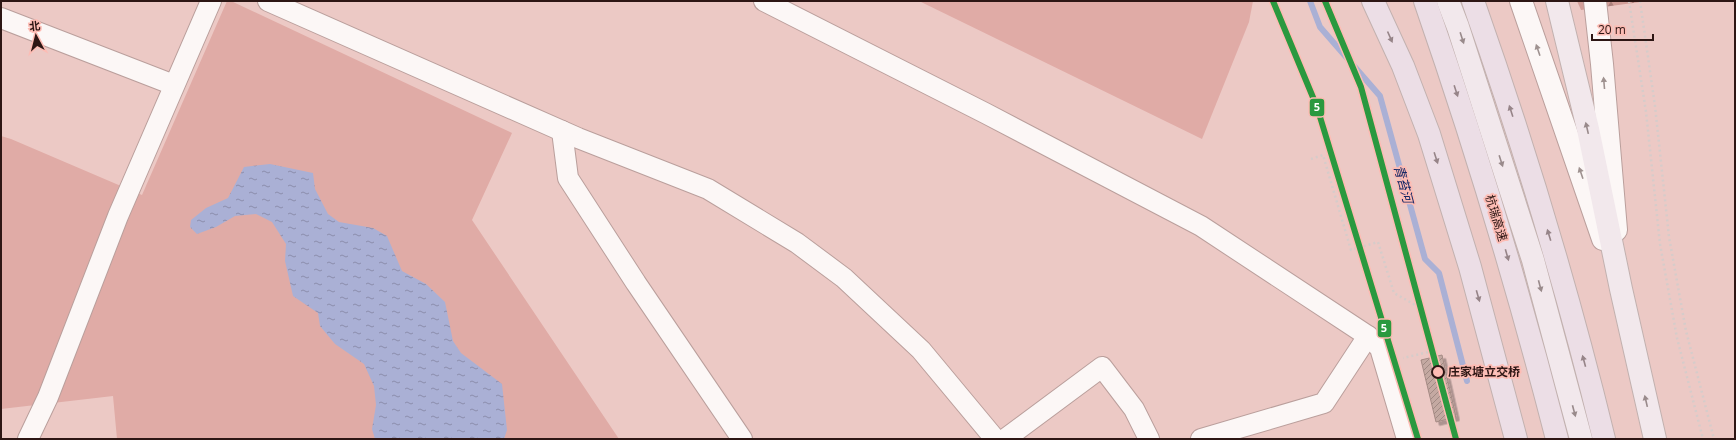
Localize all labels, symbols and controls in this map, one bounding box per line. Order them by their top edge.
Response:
north arrow [16,16,56,56]
scale bar [1592,16,1653,42]
text: 北 [28,17,41,34]
text: 20 m [1598,21,1626,38]
one-way arrow [1387,31,1393,43]
one-way arrow [1459,32,1465,44]
one-way arrow [1535,44,1541,56]
one-way arrow [1601,77,1608,89]
one-way arrow [1453,85,1459,97]
line badge: 5 [1309,98,1325,117]
text: 5 [1314,99,1320,114]
one-way arrow [1507,105,1513,117]
one-way arrow [1584,122,1590,134]
one-way arrow [1433,152,1439,164]
one-way arrow [1499,156,1505,168]
water label: 青苔河 [1390,163,1419,208]
one-way arrow [1577,167,1583,179]
street label: 杭瑞高速 [1481,192,1512,243]
one-way arrow [1546,229,1552,241]
one-way arrow [1504,249,1510,261]
one-way arrow [1537,280,1543,292]
one-way arrow [1475,290,1481,302]
line badge: 5 [1377,319,1392,338]
text: 5 [1381,320,1387,335]
one-way arrow [1581,354,1587,366]
place label: 庄家塘立交桥 [1448,363,1520,380]
marker: 庄家塘立交桥 [1431,365,1445,379]
one-way arrow [1643,395,1649,407]
one-way arrow [1571,405,1577,417]

